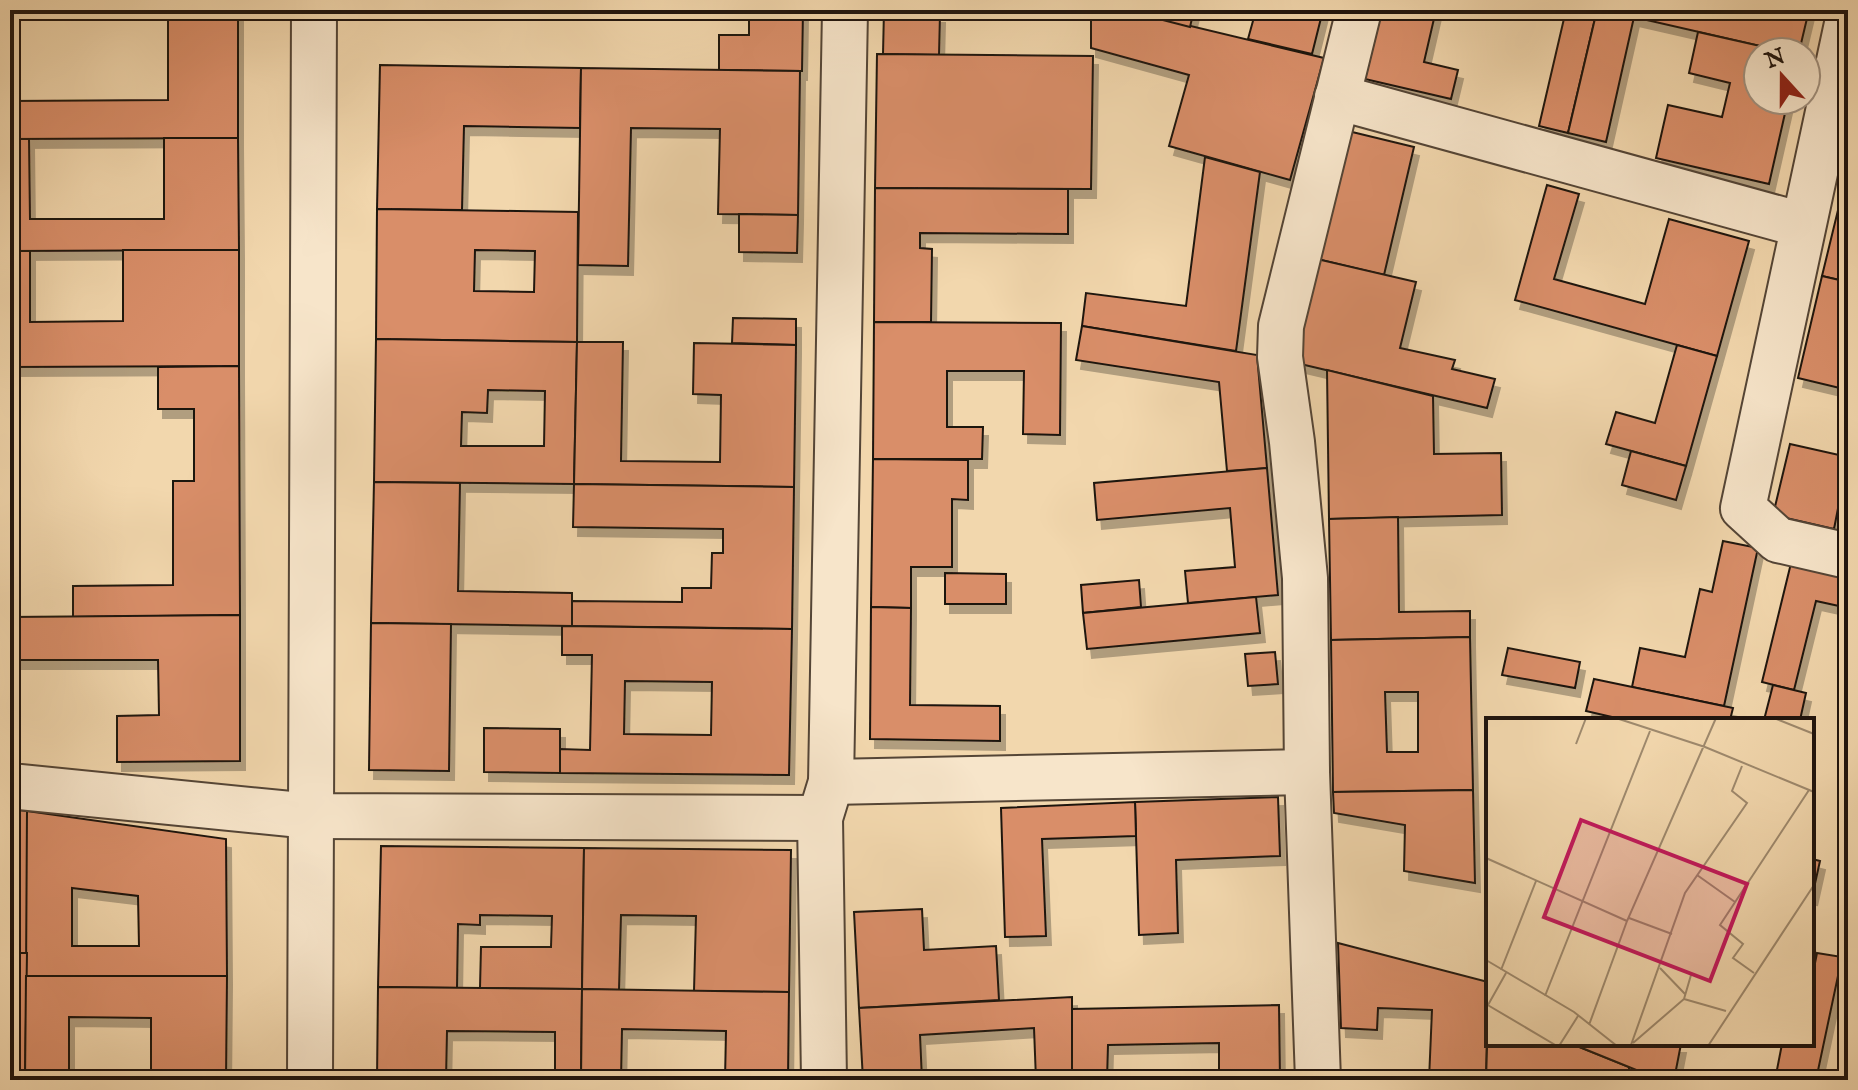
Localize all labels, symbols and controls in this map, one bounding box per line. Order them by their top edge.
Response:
north arrow [1742,36,1822,116]
text: N [1761,43,1789,76]
inset map [1486,718,1814,1046]

